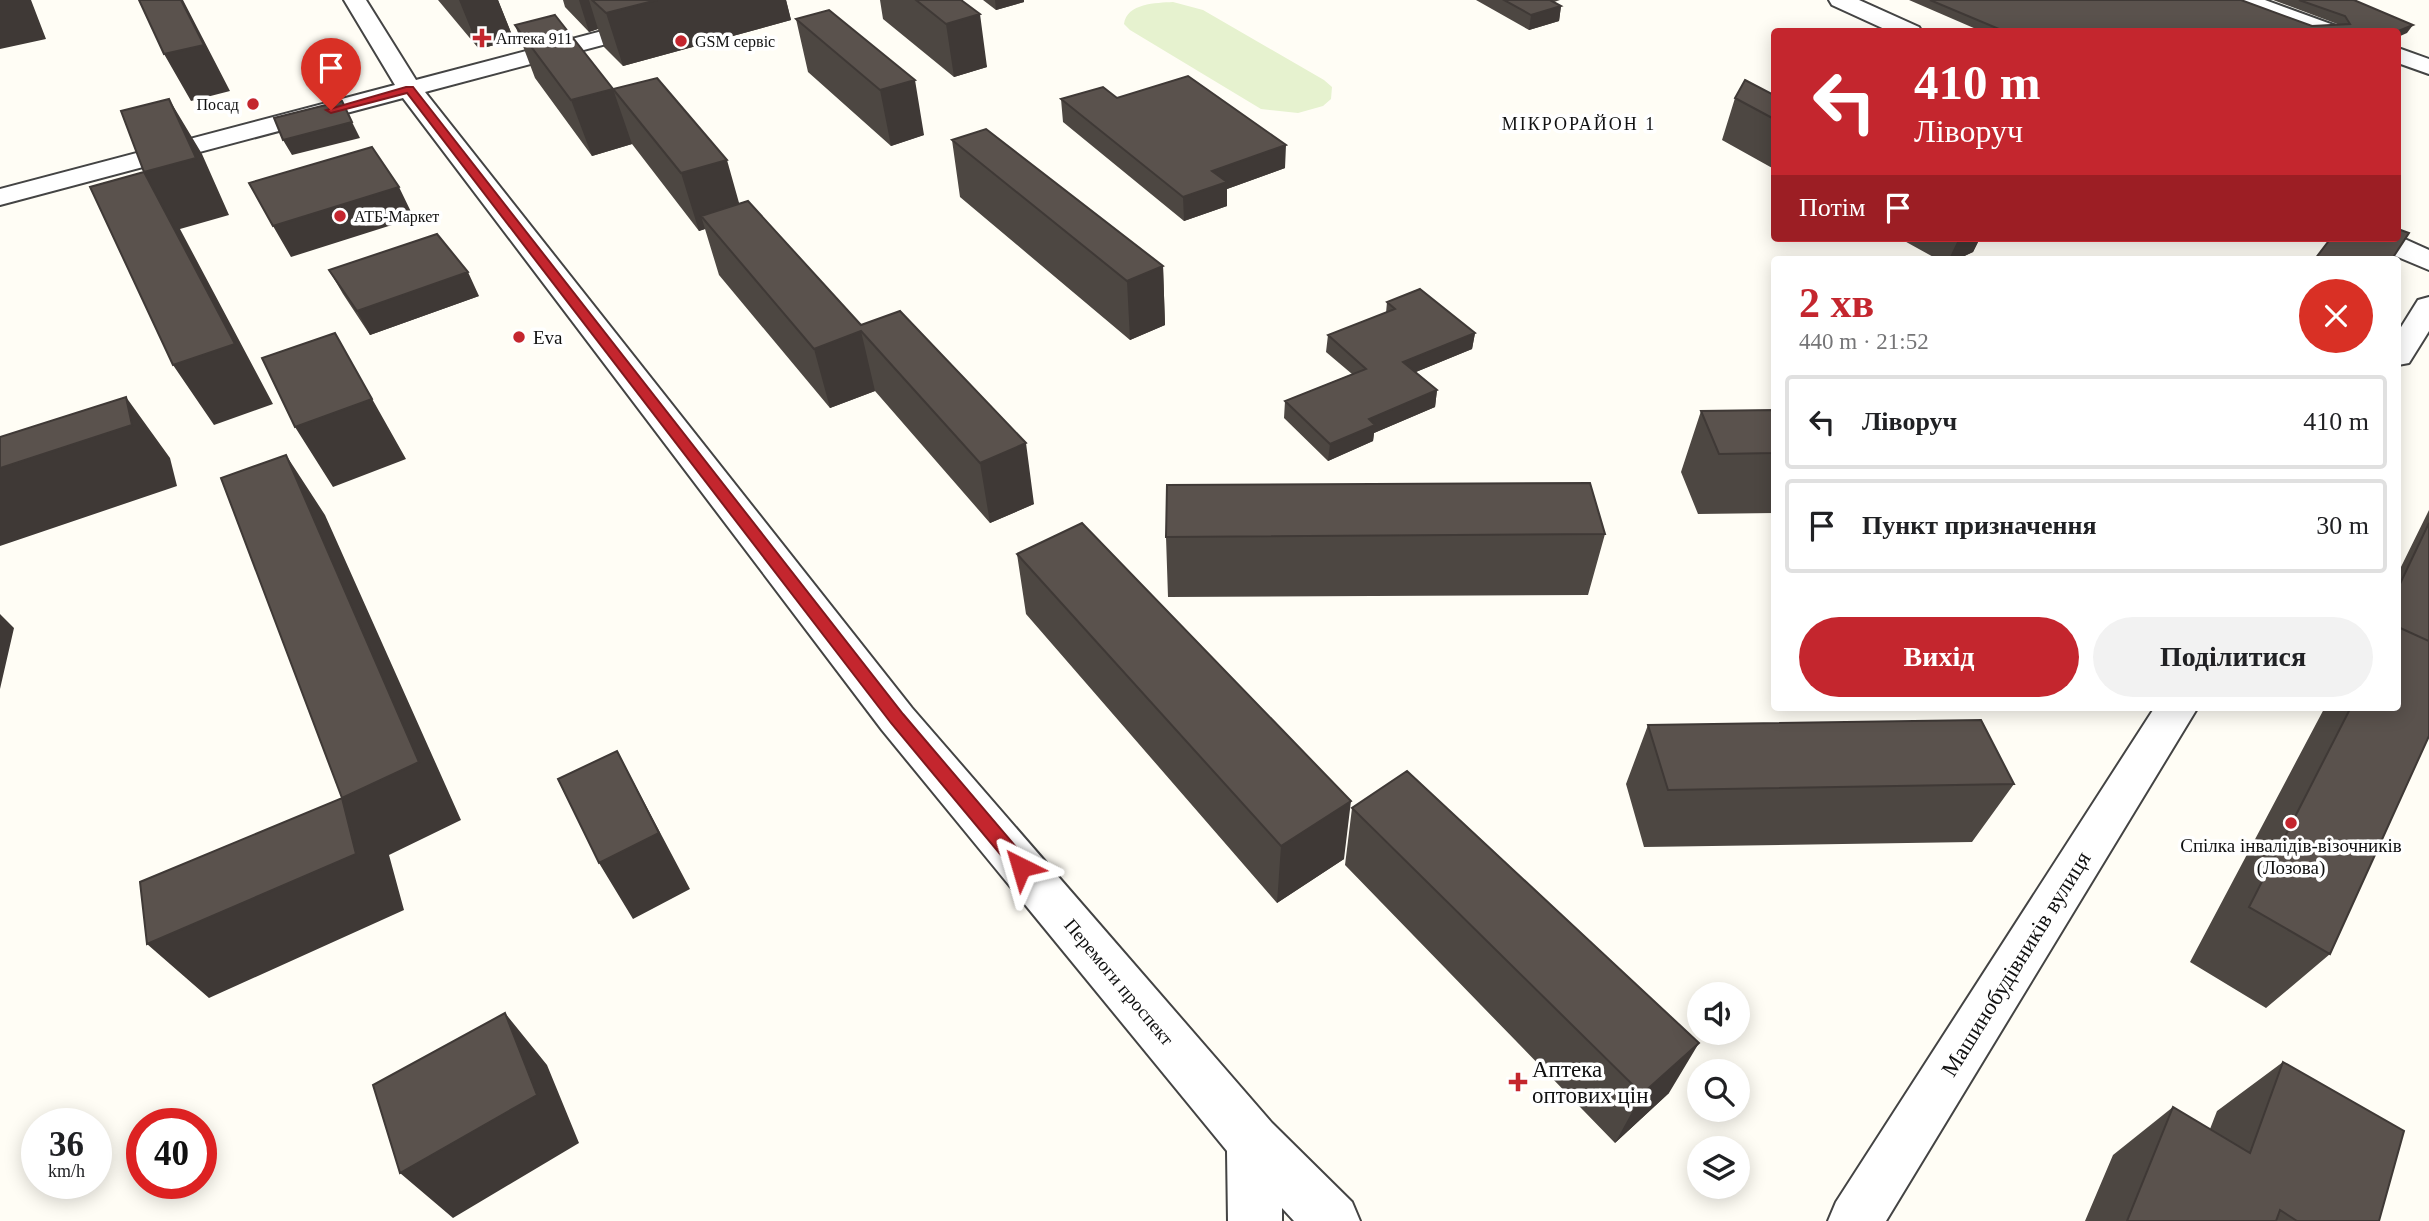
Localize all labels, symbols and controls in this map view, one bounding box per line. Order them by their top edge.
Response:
marker: Аптека 911 [474,30,490,46]
place label: Аптека 911 [496,30,572,47]
marker: GSM сервіс [673,33,689,49]
place label: GSM сервіс [695,33,775,51]
pin [301,38,361,110]
icon: arrive [312,49,350,87]
text: 410 m [1914,55,2041,110]
icon: left [1799,56,1890,147]
place label: Посад [197,96,239,114]
marker: Посад [245,96,261,112]
text: Ліворуч [1914,113,2023,149]
district label: МІКРОРАЙОН 1 [1502,114,1656,134]
icon: arrive [1879,189,1917,227]
text: Потім [1799,193,1865,222]
marker: АТБ-Маркет [332,208,348,224]
place label: АТБ-Маркет [354,208,439,226]
button: close [2299,279,2373,353]
text: 2 хв [1799,280,1874,326]
place label: Eva [533,327,563,348]
marker: Eva [511,329,527,345]
text: 440 m · 21:52 [1799,329,1929,354]
icon: left [1803,403,1841,441]
text: Ліворуч [1862,407,1957,436]
text: 410 m [2303,407,2369,436]
icon: arrive [1803,507,1841,545]
text: Пункт призначення [1862,511,2097,540]
text: 30 m [2316,511,2369,540]
button: Вихід [1799,617,2079,697]
button: Поділитися [2093,617,2373,697]
marker: Спілка інвалідів-візочників (Лозова) [2283,815,2299,831]
position arrow [984,830,1058,904]
place label: Спілка інвалідів-візочників (Лозова) [2180,835,2402,879]
street label: Машинобудівників вулиця [1936,847,2096,1081]
street label: Перемоги проспект [1060,915,1178,1050]
map controls [1687,982,1750,1199]
button: sound [1687,982,1750,1045]
place label: Аптека оптових цін [1532,1057,1648,1108]
button: search [1687,1059,1750,1122]
marker: Аптека оптових цін [1510,1074,1526,1090]
speed limit sign: 40 [126,1108,217,1199]
text: 36 [49,1125,84,1164]
button: layers [1687,1136,1750,1199]
text: km/h [48,1161,85,1181]

